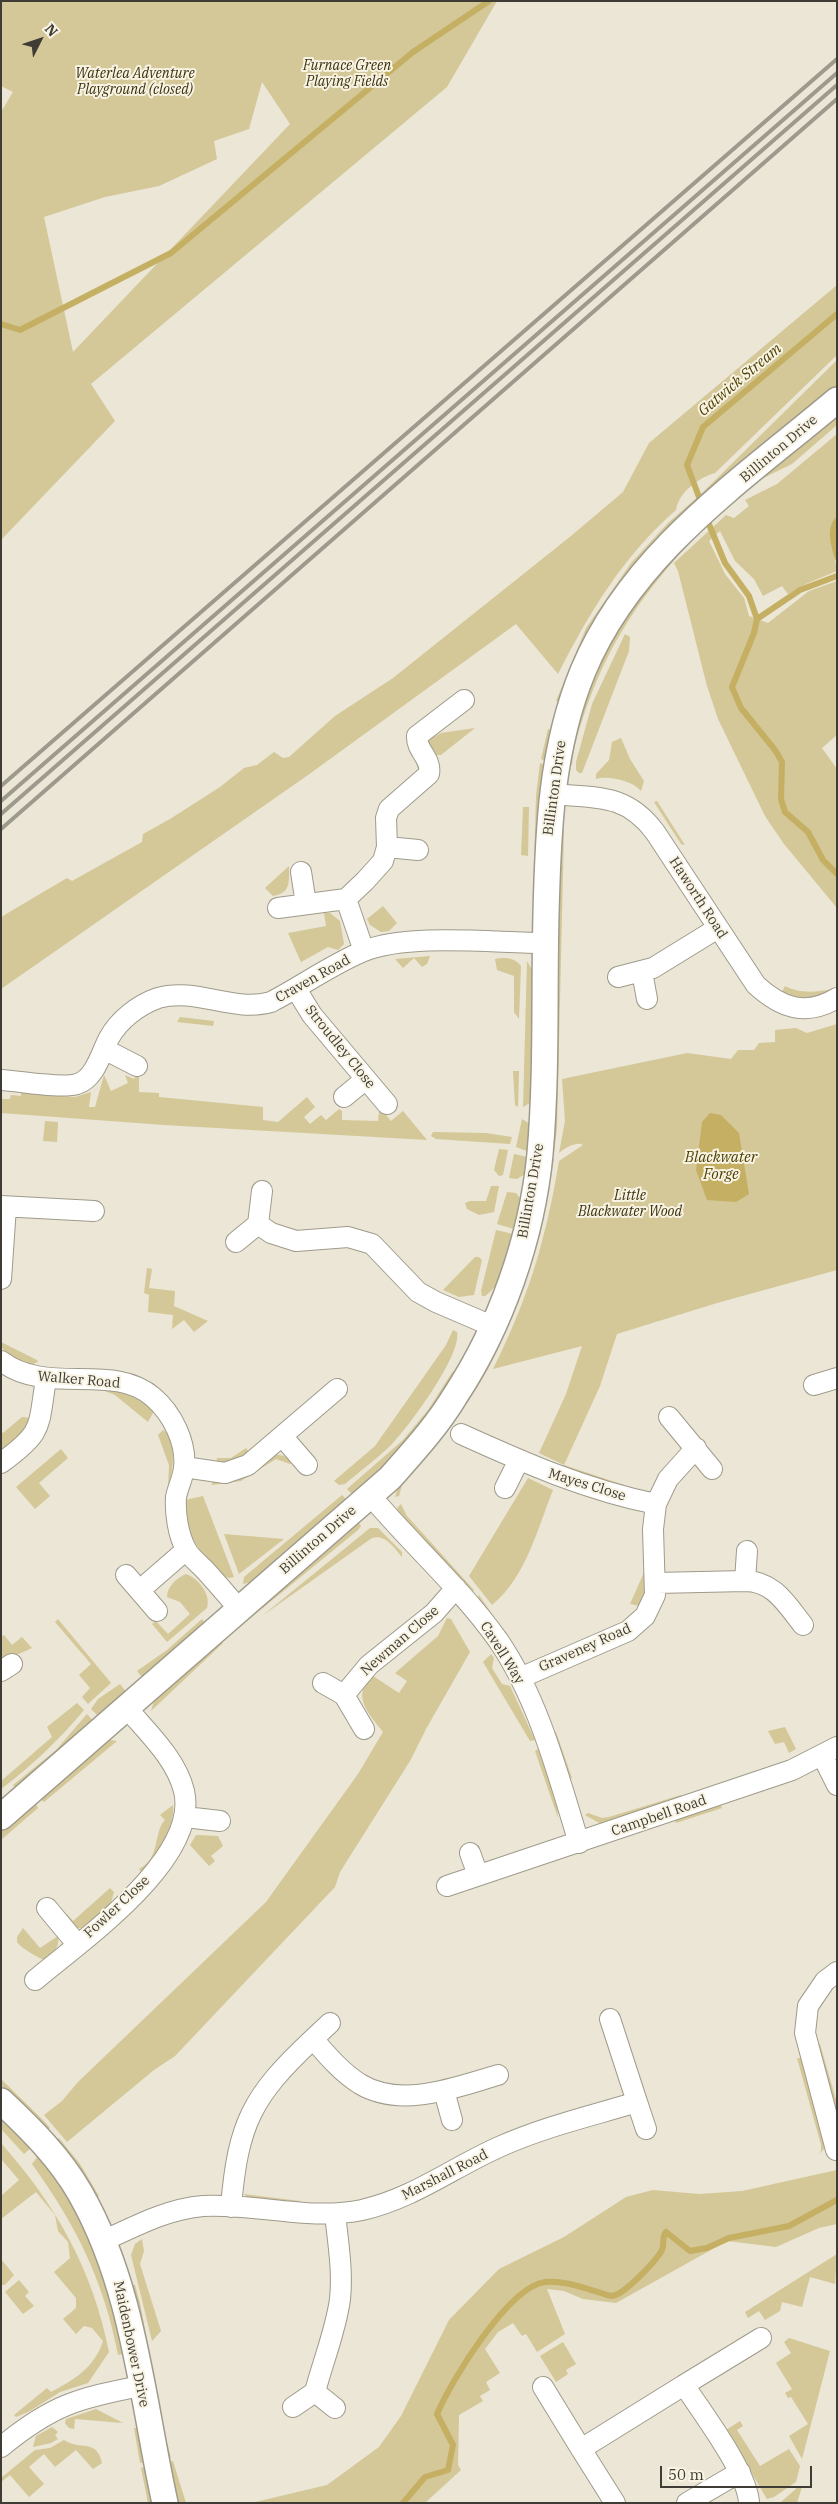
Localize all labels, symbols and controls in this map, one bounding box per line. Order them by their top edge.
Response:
north arrow [15,15,65,65]
text: N [41,20,62,40]
park label: Furnace Green Playing Fields [303,58,391,90]
park label: Waterlea Adventure Playground (closed) [75,66,195,98]
water label: Gatwick Stream [695,340,785,420]
street label: Billinton Drive [737,412,821,486]
street label: Billinton Drive [540,739,570,837]
street label: Haworth Road [665,854,731,942]
street label: Craven Road [273,952,353,1006]
street label: Stroudley Close [301,1002,379,1092]
street label: Billinton Drive [514,1142,548,1240]
water label: Blackwater Forge [685,1149,757,1184]
park label: Little Blackwater Wood [578,1188,682,1220]
street label: Walker Road [37,1368,121,1392]
street label: Mayes Close [546,1465,628,1505]
street label: Billinton Drive [276,1502,360,1578]
street label: Newman Close [358,1603,442,1679]
street label: Cavell Way [476,1619,528,1687]
street label: Graveney Road [536,1620,634,1676]
street label: Campbell Road [609,1792,709,1840]
street label: Fowler Close [81,1872,153,1942]
street label: Marshall Road [399,2146,491,2204]
street label: Maidenbower Drive [109,2279,153,2409]
scale bar [663,2456,816,2488]
text: 50 m [668,2465,704,2484]

